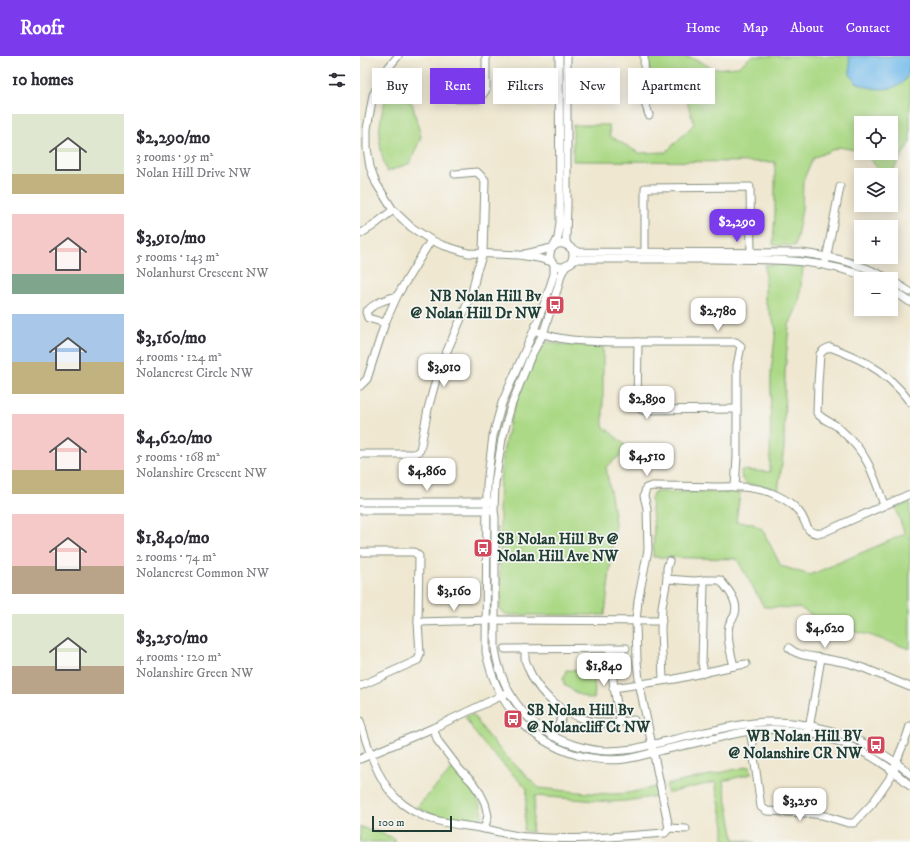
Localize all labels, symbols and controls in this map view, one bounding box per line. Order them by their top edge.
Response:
text: Roofr [20,17,64,40]
text: Home [686,19,720,37]
text: Map [742,19,768,37]
text: About [790,19,824,37]
text: Contact [846,19,890,37]
chip: Buy [372,68,422,104]
chip: Rent [430,68,485,104]
chip: Filters [493,68,558,104]
chip: New [566,68,620,104]
chip: Apartment [628,68,715,104]
text: 10 homes [12,69,74,91]
icon: filters [326,69,348,91]
map controls [854,116,898,316]
button: locate [854,116,898,160]
text: $2,290/mo [136,127,210,149]
icon: home [44,130,92,178]
text: 3 rooms · 95 m² [136,149,213,165]
text: Nolan Hill Drive NW [136,165,251,181]
button: layers [854,168,898,212]
pin: $2,290 [704,209,770,243]
text: $2,290 [719,214,756,230]
button: + [854,220,898,264]
text: $3,910/mo [136,227,206,249]
icon: home [44,230,92,278]
text: 5 rooms · 143 m² [136,249,219,265]
text: Nolanhurst Crescent NW [136,265,268,281]
button: − [854,272,898,316]
place label: NB Nolan Hill Bv @ Nolan Hill Dr NW [411,287,542,323]
bus stop icon: NB Nolan Hill Bv @ Nolan Hill Dr NW [544,294,566,316]
pin: $2,780 [685,298,751,332]
text: $2,780 [700,303,736,319]
text: $3,160/mo [136,327,206,349]
icon: home [44,330,92,378]
text: 4 rooms · 124 m² [136,349,222,365]
pin: $3,910 [411,354,477,388]
text: $3,910 [427,359,461,375]
text: Nolancrest Circle NW [136,365,253,381]
pin: $2,890 [614,386,680,420]
text: $2,890 [628,391,666,407]
text: $4,620/mo [136,427,212,449]
icon: home [44,430,92,478]
pin: $4,510 [614,443,680,477]
text: $4,510 [629,448,665,464]
text: 5 rooms · 168 m² [136,449,220,465]
pin: $4,860 [394,458,460,492]
text: $4,860 [408,463,446,479]
text: Nolanshire Crescent NW [136,465,267,481]
text: $1,840/mo [136,527,209,549]
icon: home [44,530,92,578]
place label: SB Nolan Hill Bv @ Nolan Hill Ave NW [497,530,619,566]
bus stop icon: SB Nolan Hill Bv @ Nolan Hill Ave NW [472,537,494,559]
text: 2 rooms · 74 m² [136,549,216,565]
text: Nolancrest Common NW [136,565,269,581]
pin: $3,160 [421,578,487,612]
text: $3,160 [437,583,471,599]
pin: $4,620 [792,615,858,649]
text: $4,620 [806,620,844,636]
text: $3,250/mo [136,627,208,649]
icon: home [44,630,92,678]
text: 4 rooms · 120 m² [136,649,221,665]
pin: $1,840 [571,653,637,687]
text: $1,840 [586,658,622,674]
text: Nolanshire Green NW [136,665,253,681]
place label: SB Nolan Hill Bv @ Nolancliff Ct NW [527,701,651,737]
bus stop icon: SB Nolan Hill Bv @ Nolancliff Ct NW [502,708,524,730]
place label: WB Nolan Hill BV @ Nolanshire CR NW [728,727,863,763]
bus stop icon: WB Nolan Hill BV @ Nolanshire CR NW [865,734,887,756]
pin: $3,250 [767,788,833,822]
text: $3,250 [782,793,818,809]
scale bar [372,814,452,833]
text: 100 m [378,816,404,830]

